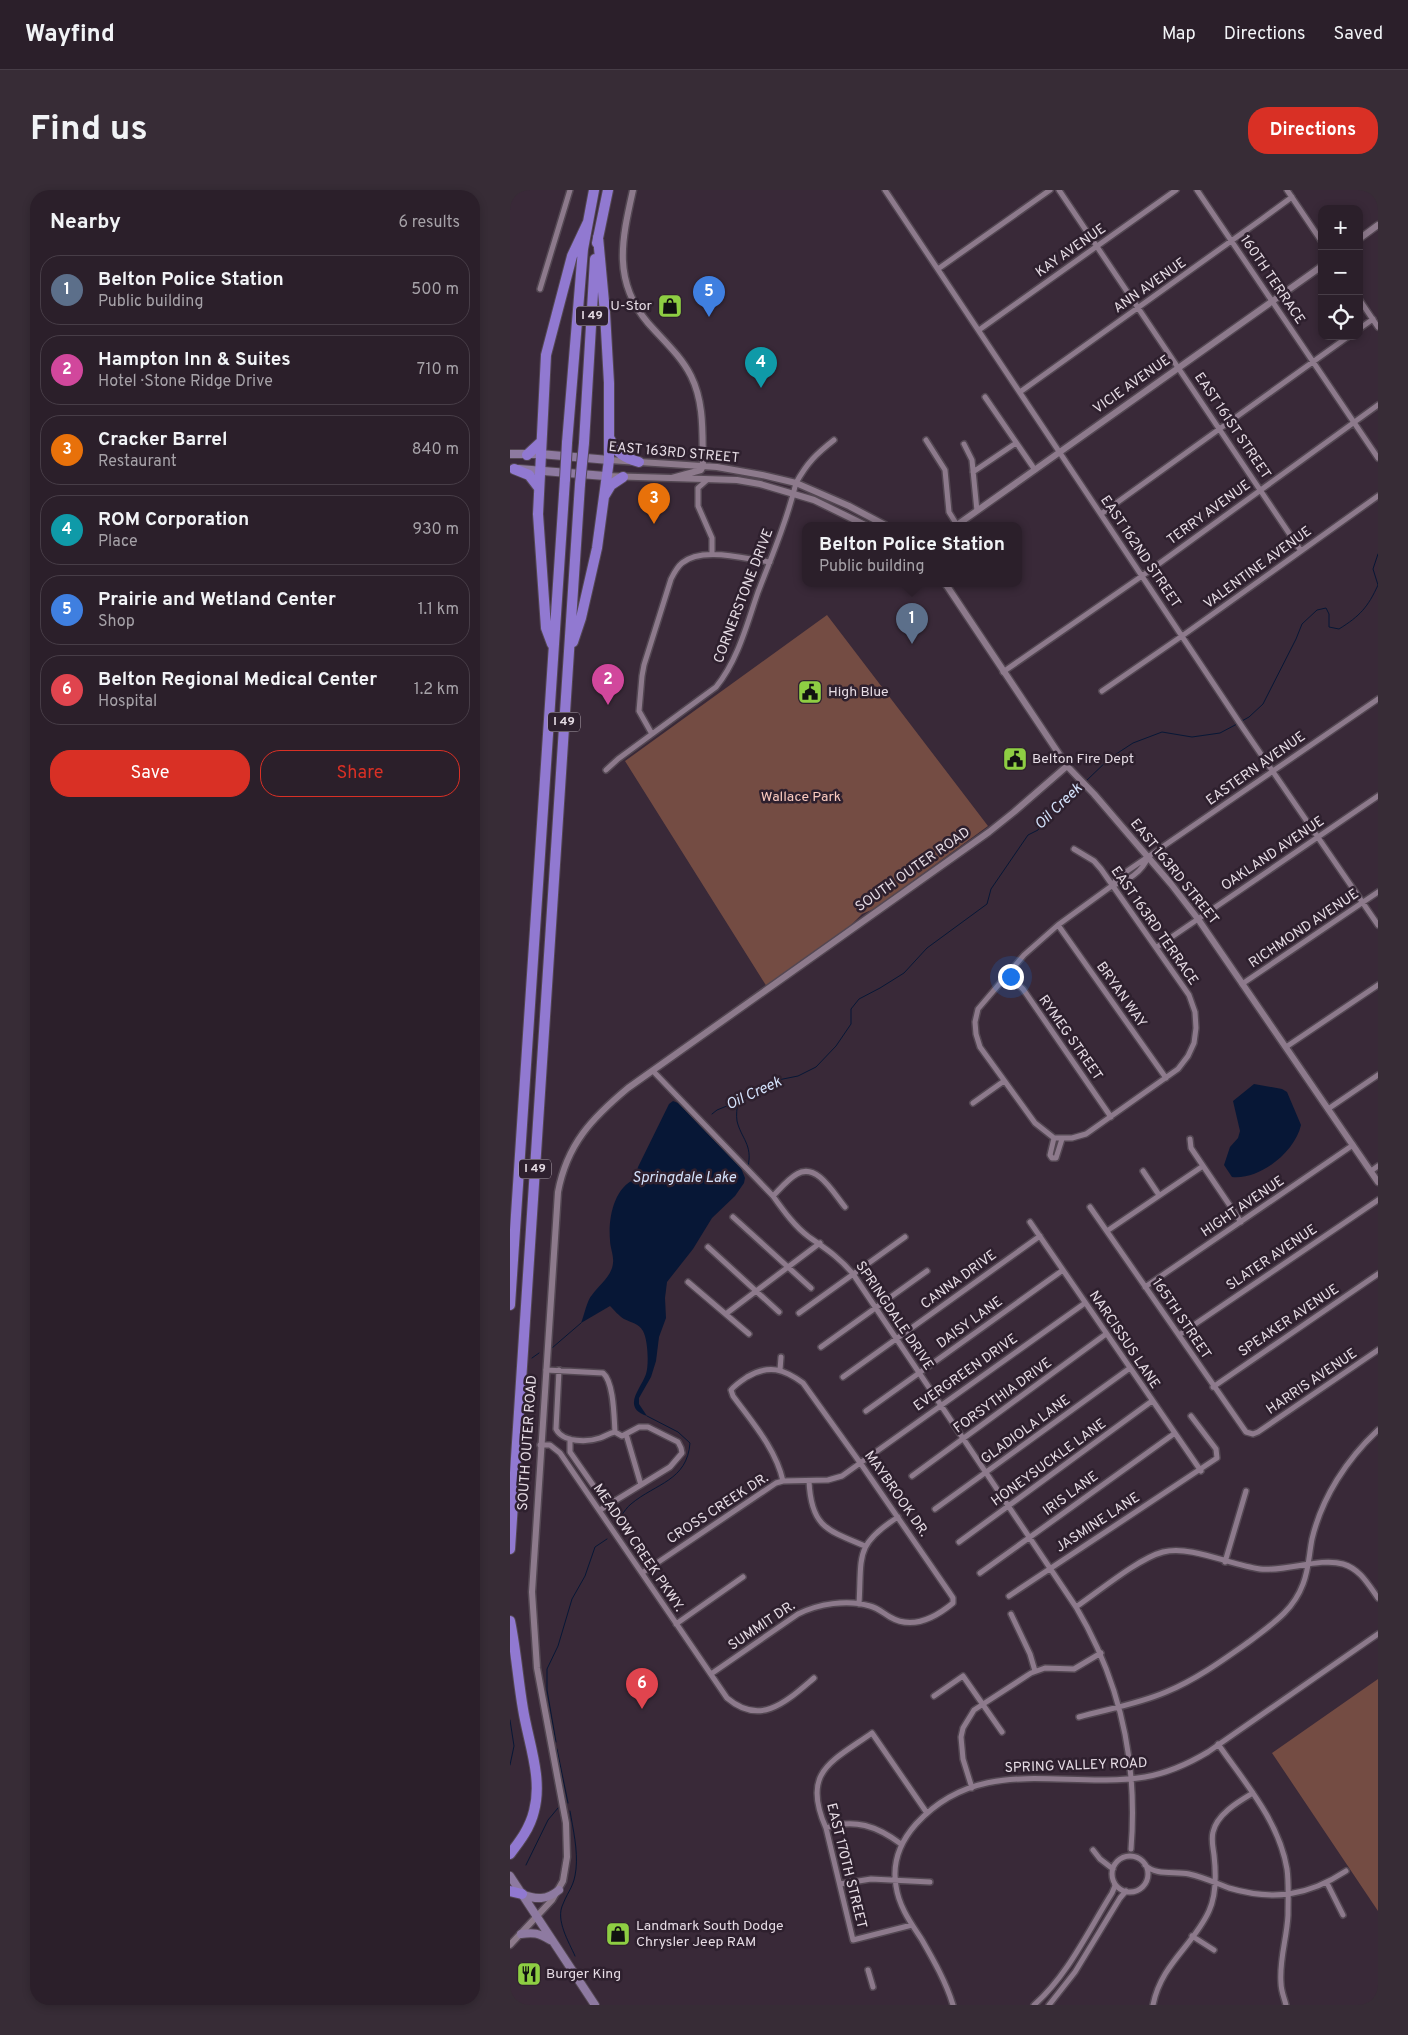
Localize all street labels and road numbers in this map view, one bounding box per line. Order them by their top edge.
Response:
street label: KAY AVENUE [1033,221,1109,281]
street label: 160TH TERRACE [1236,232,1308,328]
street label: ANN AVENUE [1110,255,1190,317]
road number: I 49 [576,306,608,326]
street label: VICIE AVENUE [1090,352,1174,418]
street label: EAST 161ST STREET [1190,369,1274,483]
street label: EAST 163RD STREET [608,439,740,467]
street label: TERRY AVENUE [1164,477,1254,549]
street label: EAST 162ND STREET [1096,493,1184,611]
street label: VALENTINE AVENUE [1201,523,1315,613]
street label: CORNERSTONE DRIVE [710,526,778,666]
road number: I 49 [548,712,580,732]
street label: EASTERN AVENUE [1203,728,1309,810]
street label: OAKLAND AVENUE [1218,813,1328,895]
street label: EAST 163RD STREET [1126,816,1222,928]
street label: SOUTH OUTER ROAD [852,824,974,916]
street label: EAST 163RD TERRACE [1107,863,1201,989]
street label: RICHMOND AVENUE [1246,886,1362,972]
street label: BRYAN WAY [1092,959,1150,1031]
street label: RYMEG STREET [1034,992,1106,1084]
road number: I 49 [519,1160,551,1179]
street label: HIGHT AVENUE [1198,1173,1288,1241]
street label: SLATER AVENUE [1223,1221,1321,1295]
street label: CANNA DRIVE [918,1247,1000,1313]
street label: SPRINGDALE DRIVE [851,1258,937,1374]
street label: 165TH STREET [1148,1275,1214,1363]
street label: SPEAKER AVENUE [1235,1281,1343,1361]
street label: NARCISSUS LANE [1085,1288,1163,1392]
street label: DAISY LANE [934,1293,1006,1353]
street label: EVERGREEN DRIVE [911,1331,1021,1415]
street label: HARRIS AVENUE [1263,1345,1361,1419]
street label: FORSYTHIA DRIVE [950,1355,1056,1437]
street label: SOUTH OUTER ROAD [515,1375,541,1511]
street label: GLADIOLA LANE [978,1392,1074,1468]
street label: HONEYSUCKLE LANE [988,1416,1110,1510]
street label: MAYBROOK DR. [860,1448,932,1540]
street label: IRIS LANE [1040,1468,1102,1520]
street label: CROSS CREEK DR. [664,1470,772,1548]
street label: MEADOW CREEK PKWY. [589,1481,687,1615]
street label: JASMINE LANE [1053,1489,1143,1557]
street label: SUMMIT DR. [725,1597,799,1655]
street label: SPRING VALLEY ROAD [1004,1755,1148,1777]
street label: EAST 170TH STREET [822,1801,870,1931]

